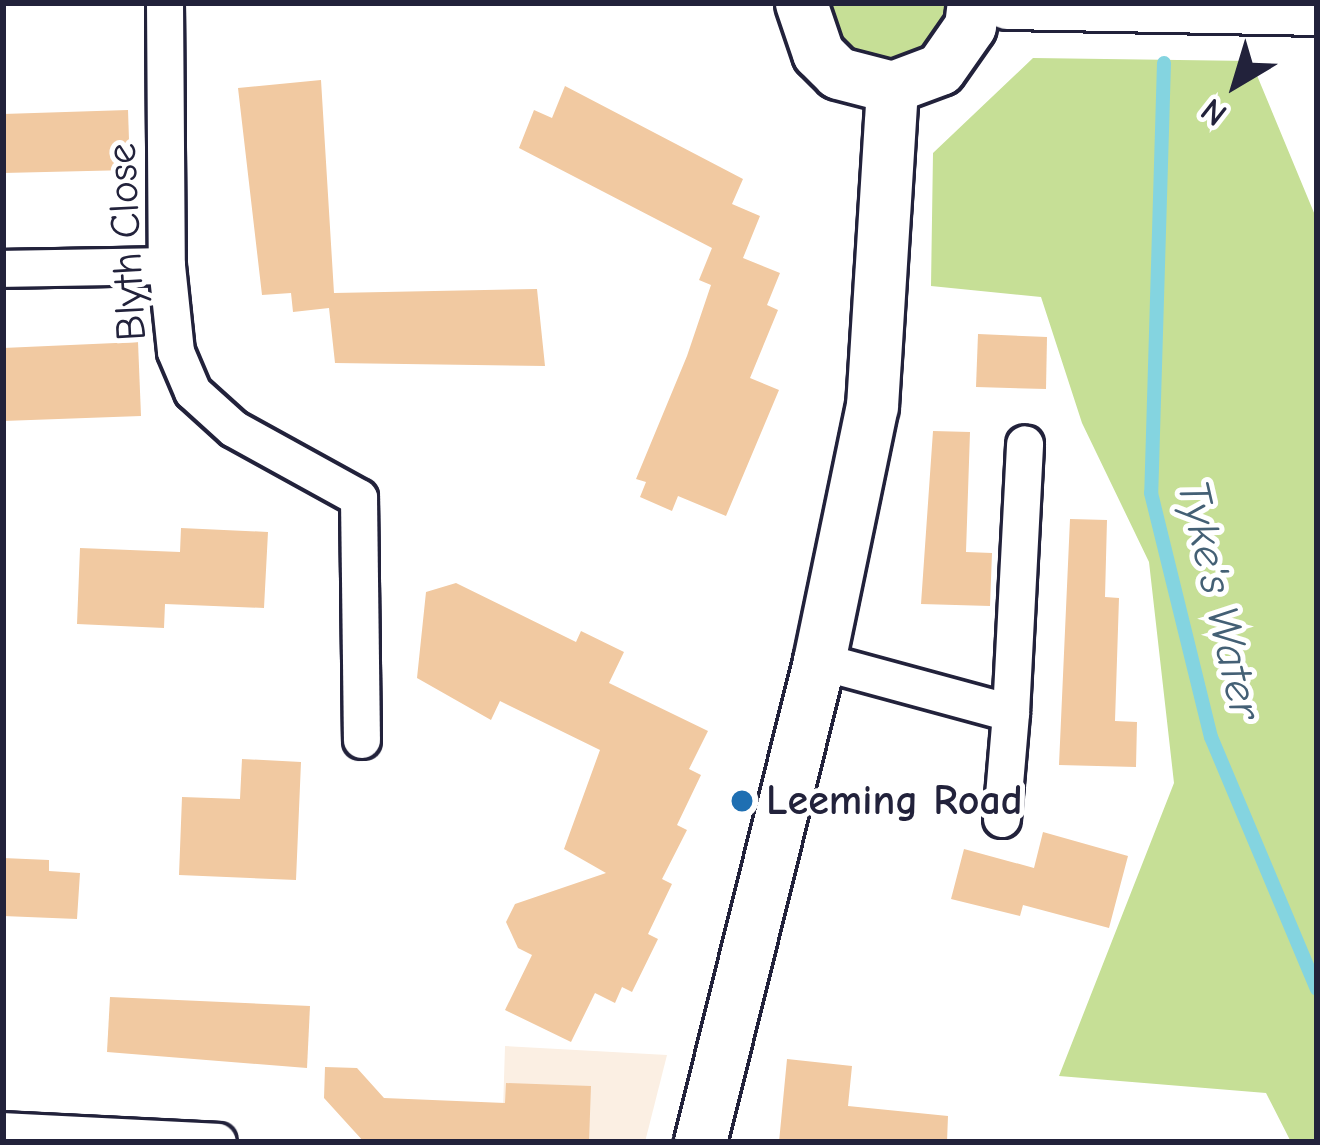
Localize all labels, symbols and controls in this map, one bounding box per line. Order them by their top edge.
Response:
north arrow [1176,24,1296,144]
text: N [1194,91,1234,134]
street label: Blyth Close [97,142,157,342]
water label: Tyke's Water [1165,475,1273,725]
place label: Leeming Road [766,776,1023,826]
marker: Leeming Road [729,788,755,814]

